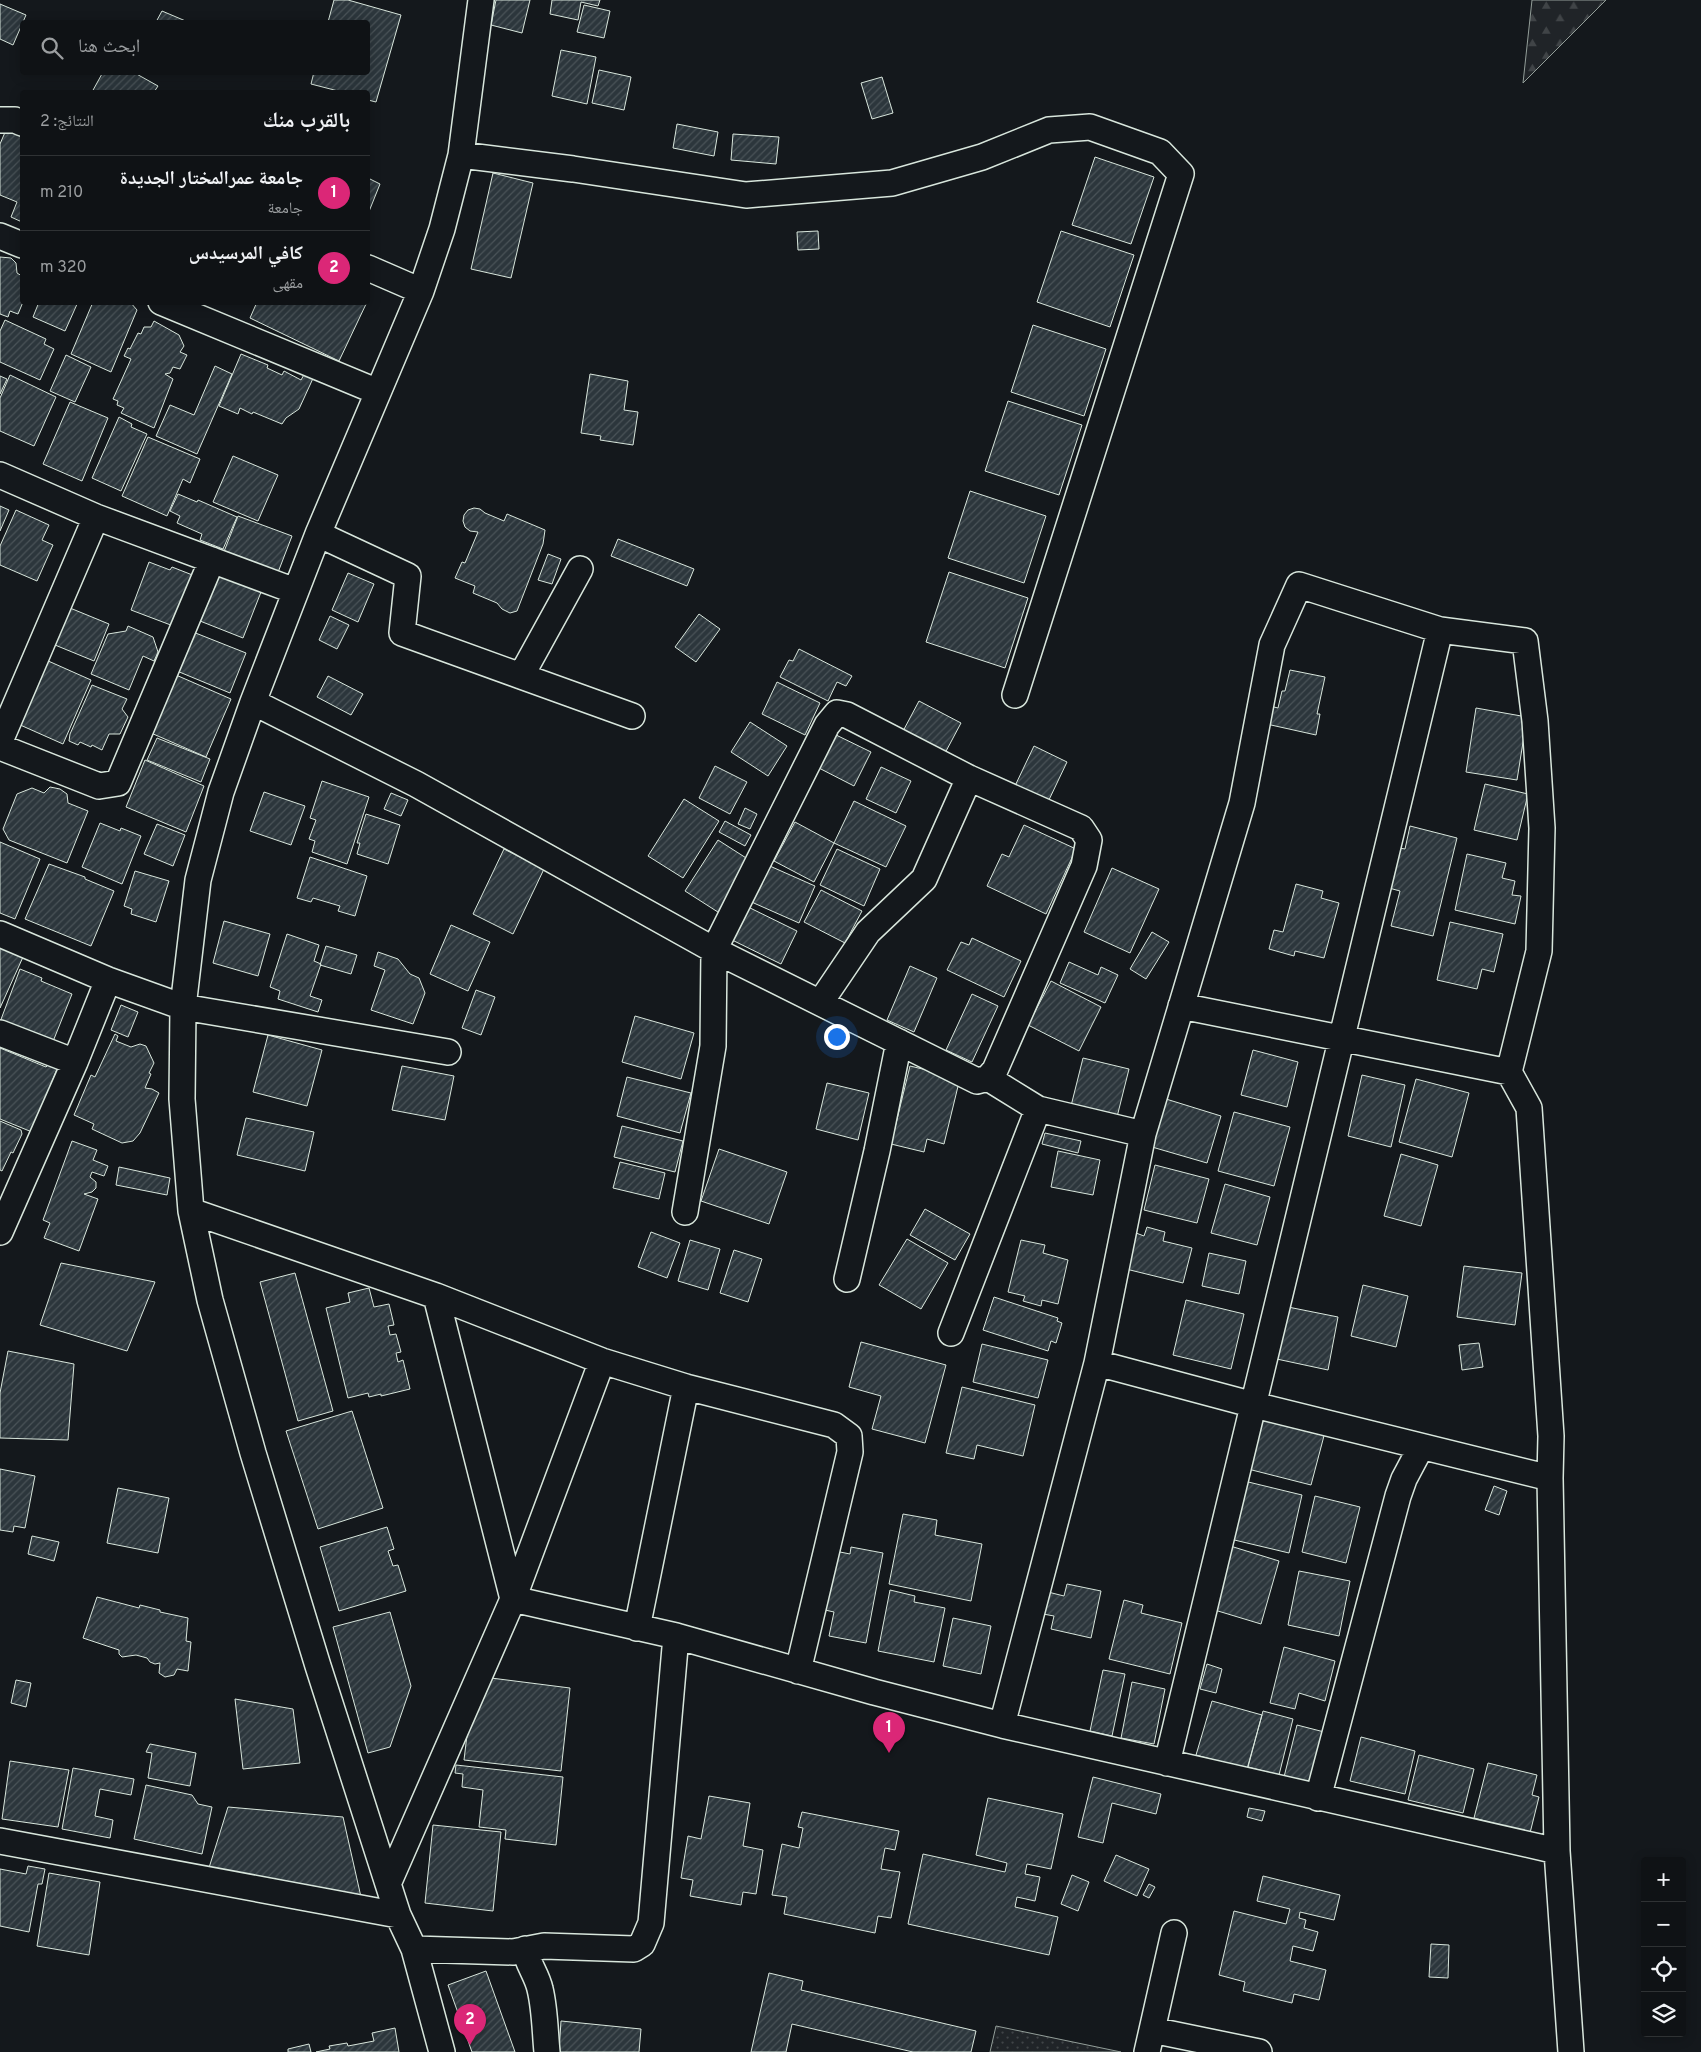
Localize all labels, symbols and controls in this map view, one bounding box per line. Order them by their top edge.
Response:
search box [20,20,370,75]
icon: search [38,34,66,62]
text: ابحث هنا [78,35,140,59]
text: بالقرب منك [263,108,350,135]
text: النتائج: 2 [40,112,94,132]
text: جامعة عمرالمختار الجديدة [120,167,303,191]
text: 210 m [40,183,83,203]
text: 1 [331,183,337,203]
text: جامعة [268,199,303,219]
text: كافي المرسيدس [189,242,303,266]
text: 320 m [40,258,87,278]
text: 2 [329,258,339,278]
text: مقهى [272,274,303,294]
your location [824,1024,850,1050]
pin: 1 [873,1712,905,1753]
map controls [1641,1857,1686,2037]
button: + [1641,1857,1686,1902]
button: − [1641,1902,1686,1947]
button: locate [1641,1947,1686,1992]
button: layers [1641,1992,1686,2037]
pin: 2 [454,2004,486,2045]

